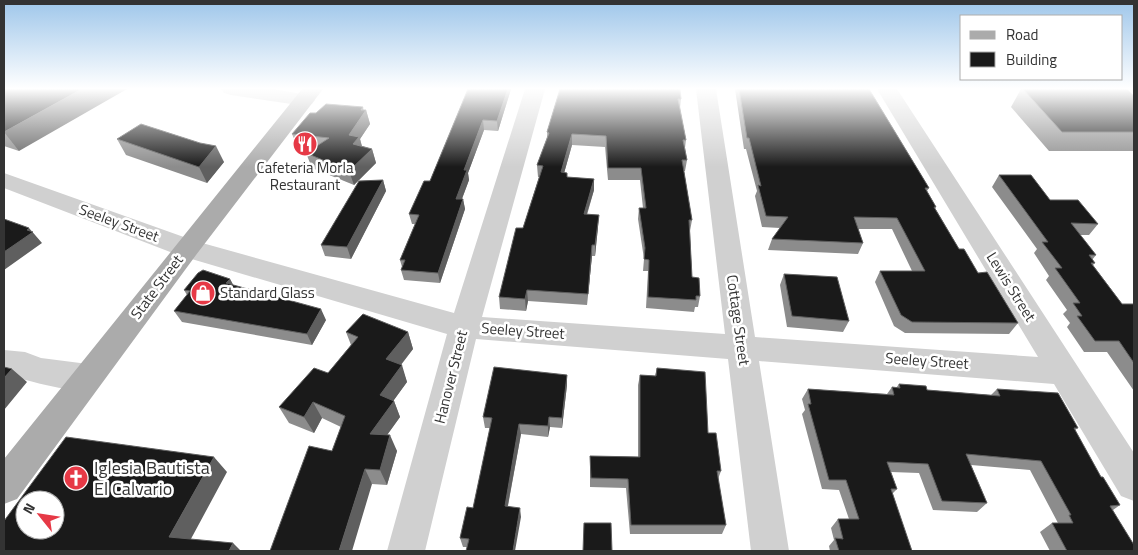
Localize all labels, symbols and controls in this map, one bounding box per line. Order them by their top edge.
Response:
legend [960,15,1123,80]
text: Road [1006,23,1038,46]
text: Building [1006,48,1057,71]
restaurant icon: Cafeteria Morla Restaurant [292,131,318,157]
place label: Cafeteria Morla Restaurant [257,156,354,196]
street label: Seeley Street [76,197,163,248]
street label: Lewis Street [981,247,1042,327]
street label: State Street [125,249,189,324]
street label: Cottage Street [721,273,756,367]
shop icon: Standard Glass [190,280,216,306]
place label: Standard Glass [220,281,315,304]
street label: Seeley Street [481,316,566,345]
street label: Hanover Street [428,327,473,426]
street label: Seeley Street [885,346,970,375]
place label: Iglesia Bautista El Calvario [94,454,210,502]
church icon: Iglesia Bautista El Calvario [63,465,89,491]
north arrow [15,490,65,540]
text: N [17,499,40,518]

